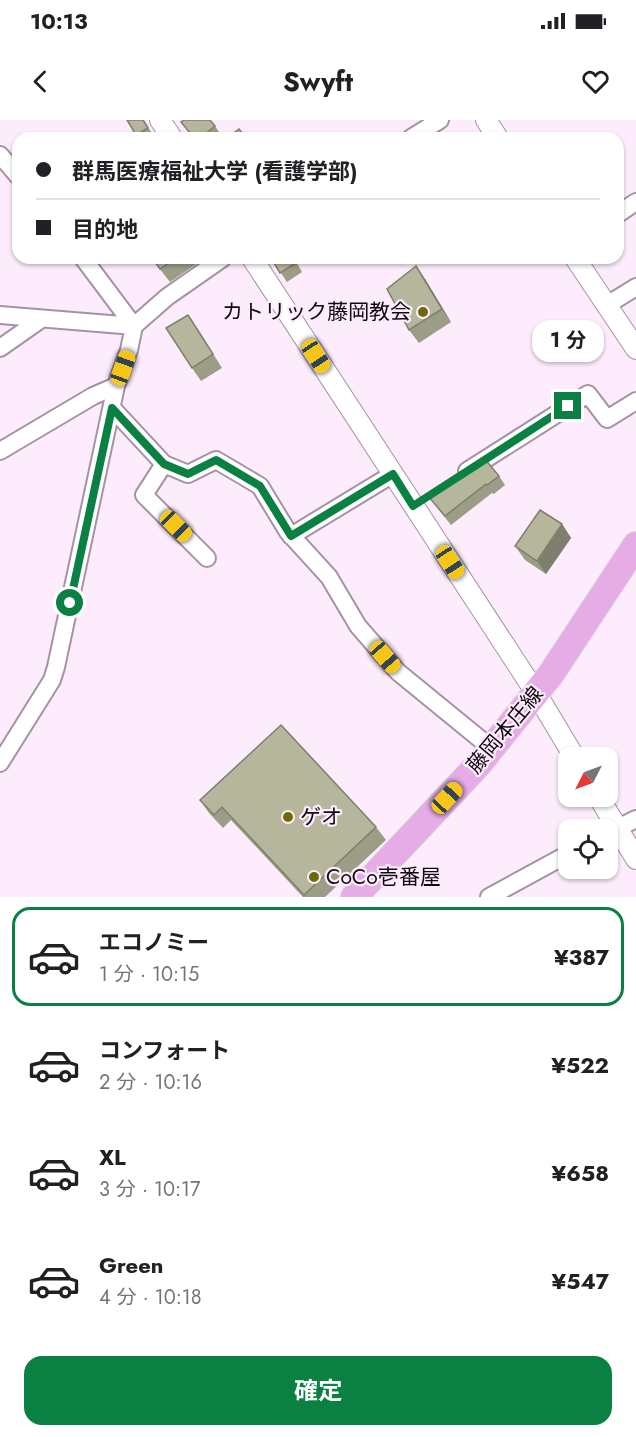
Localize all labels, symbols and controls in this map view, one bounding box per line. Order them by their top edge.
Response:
text: 10:13 [30,5,88,37]
text: Swyft [283,62,353,101]
icon: back [24,65,57,98]
icon: heart [579,65,612,98]
text: 群馬医療福祉大学 (看護学部) [72,155,358,187]
text: 目的地 [72,213,138,245]
place label: カトリック藤岡教会 [222,297,411,327]
marker: カトリック藤岡教会 [416,305,430,319]
callout: 1 分 [532,319,604,361]
text: 1 分 [550,326,586,355]
car [299,336,333,376]
car [108,348,138,388]
route end [554,392,581,419]
car [157,507,195,545]
car [433,542,467,582]
route start [56,589,83,616]
car [366,638,404,676]
street label: 藤岡本庄線 [460,680,550,780]
north arrow [558,747,618,807]
map controls [558,747,618,879]
car [428,779,466,817]
place label: ゲオ [300,802,342,832]
marker: ゲオ [281,810,295,824]
button: locate [558,819,618,879]
place label: CoCo壱番屋 [326,862,441,892]
marker: CoCo壱番屋 [307,870,321,884]
text: エコノミー [99,926,209,958]
icon: car [27,930,81,984]
text: ¥387 [554,941,609,973]
text: 1 分 · 10:15 [99,960,199,989]
text: コンフォート [99,1034,230,1066]
icon: car [27,1038,81,1092]
text: ¥522 [551,1049,609,1081]
text: 2 分 · 10:16 [99,1068,202,1097]
text: XL [99,1141,126,1173]
icon: car [27,1146,81,1200]
text: ¥658 [552,1157,609,1189]
text: 3 分 · 10:17 [99,1175,200,1204]
text: Green [99,1249,163,1281]
icon: car [27,1254,81,1308]
text: ¥547 [551,1265,609,1297]
text: 4 分 · 10:18 [99,1283,202,1312]
button: 確定 [24,1356,612,1425]

